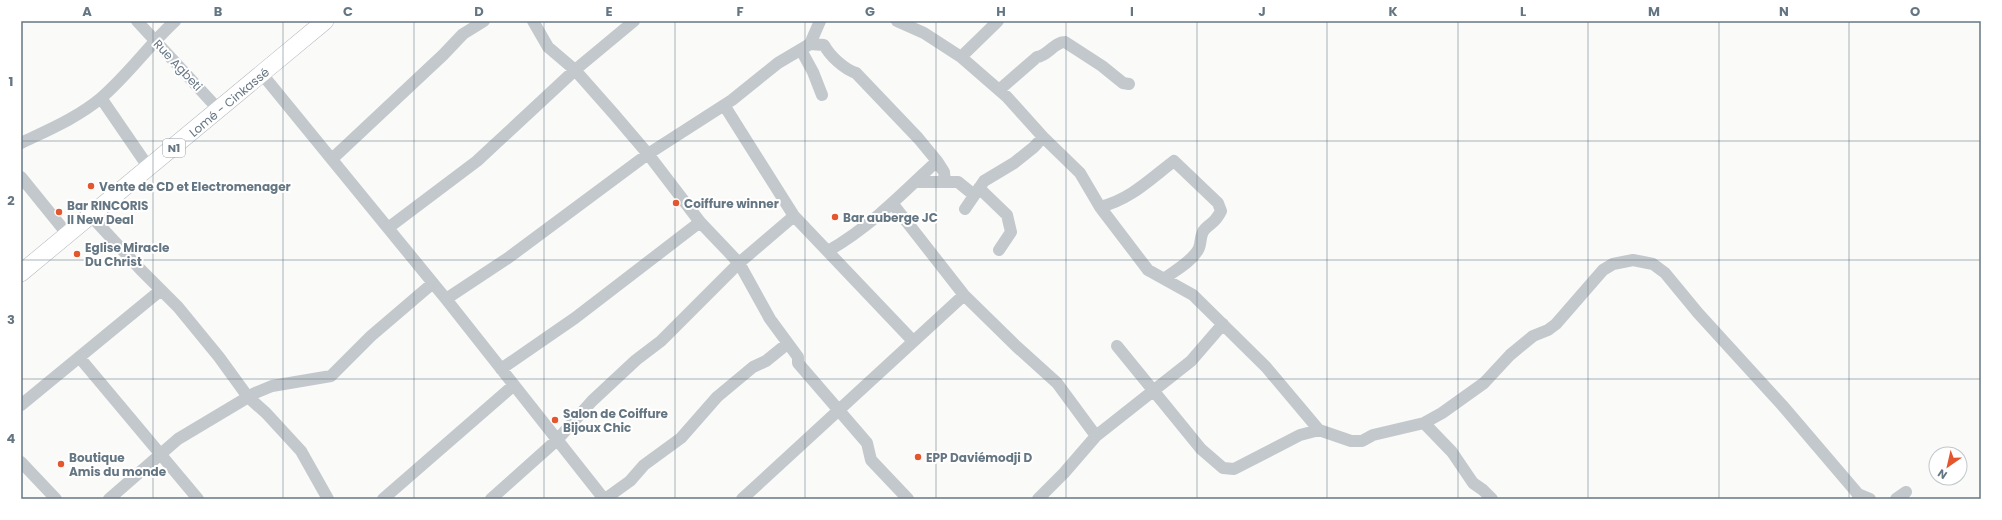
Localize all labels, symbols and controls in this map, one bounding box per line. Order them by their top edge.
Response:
text: A [82,2,92,21]
text: B [214,2,223,21]
text: C [343,2,353,21]
text: D [474,2,484,21]
text: E [605,2,613,21]
text: F [736,2,744,21]
text: G [865,2,875,21]
text: H [996,2,1006,21]
text: I [1130,2,1134,21]
text: J [1258,2,1266,21]
text: K [1388,2,1398,21]
text: L [1520,2,1526,21]
text: M [1648,2,1660,21]
text: N [1779,2,1789,21]
text: O [1910,2,1920,21]
street label: Rue Agbeti [150,36,206,94]
street label: Lomé - Cinkassé [185,63,273,141]
text: 1 [9,72,13,91]
road number: N1 [163,139,185,157]
place label: Vente de CD et Electromenager [99,178,291,195]
marker: Vente de CD et Electromenager [86,181,96,191]
text: 2 [7,191,15,210]
place label: Coiffure winner [684,195,779,212]
place label: Bar RINCORIS II New Deal [67,197,148,228]
marker: Coiffure winner [671,198,681,208]
marker: Bar RINCORIS II New Deal [54,207,64,217]
place label: Bar auberge JC [843,209,938,226]
marker: Bar auberge JC [830,212,840,222]
place label: Eglise Miracle Du Christ [85,239,170,270]
marker: Eglise Miracle Du Christ [72,249,82,259]
text: 3 [7,310,15,329]
place label: Salon de Coiffure Bijoux Chic [563,405,669,436]
marker: Salon de Coiffure Bijoux Chic [550,415,560,425]
text: 4 [7,429,16,448]
north arrow [1928,446,1968,486]
place label: Boutique Amis du monde [69,449,167,480]
place label: EPP Daviémodji D [926,449,1032,466]
marker: EPP Daviémodji D [913,452,923,462]
marker: Boutique Amis du monde [56,459,66,469]
text: N [1935,465,1950,483]

